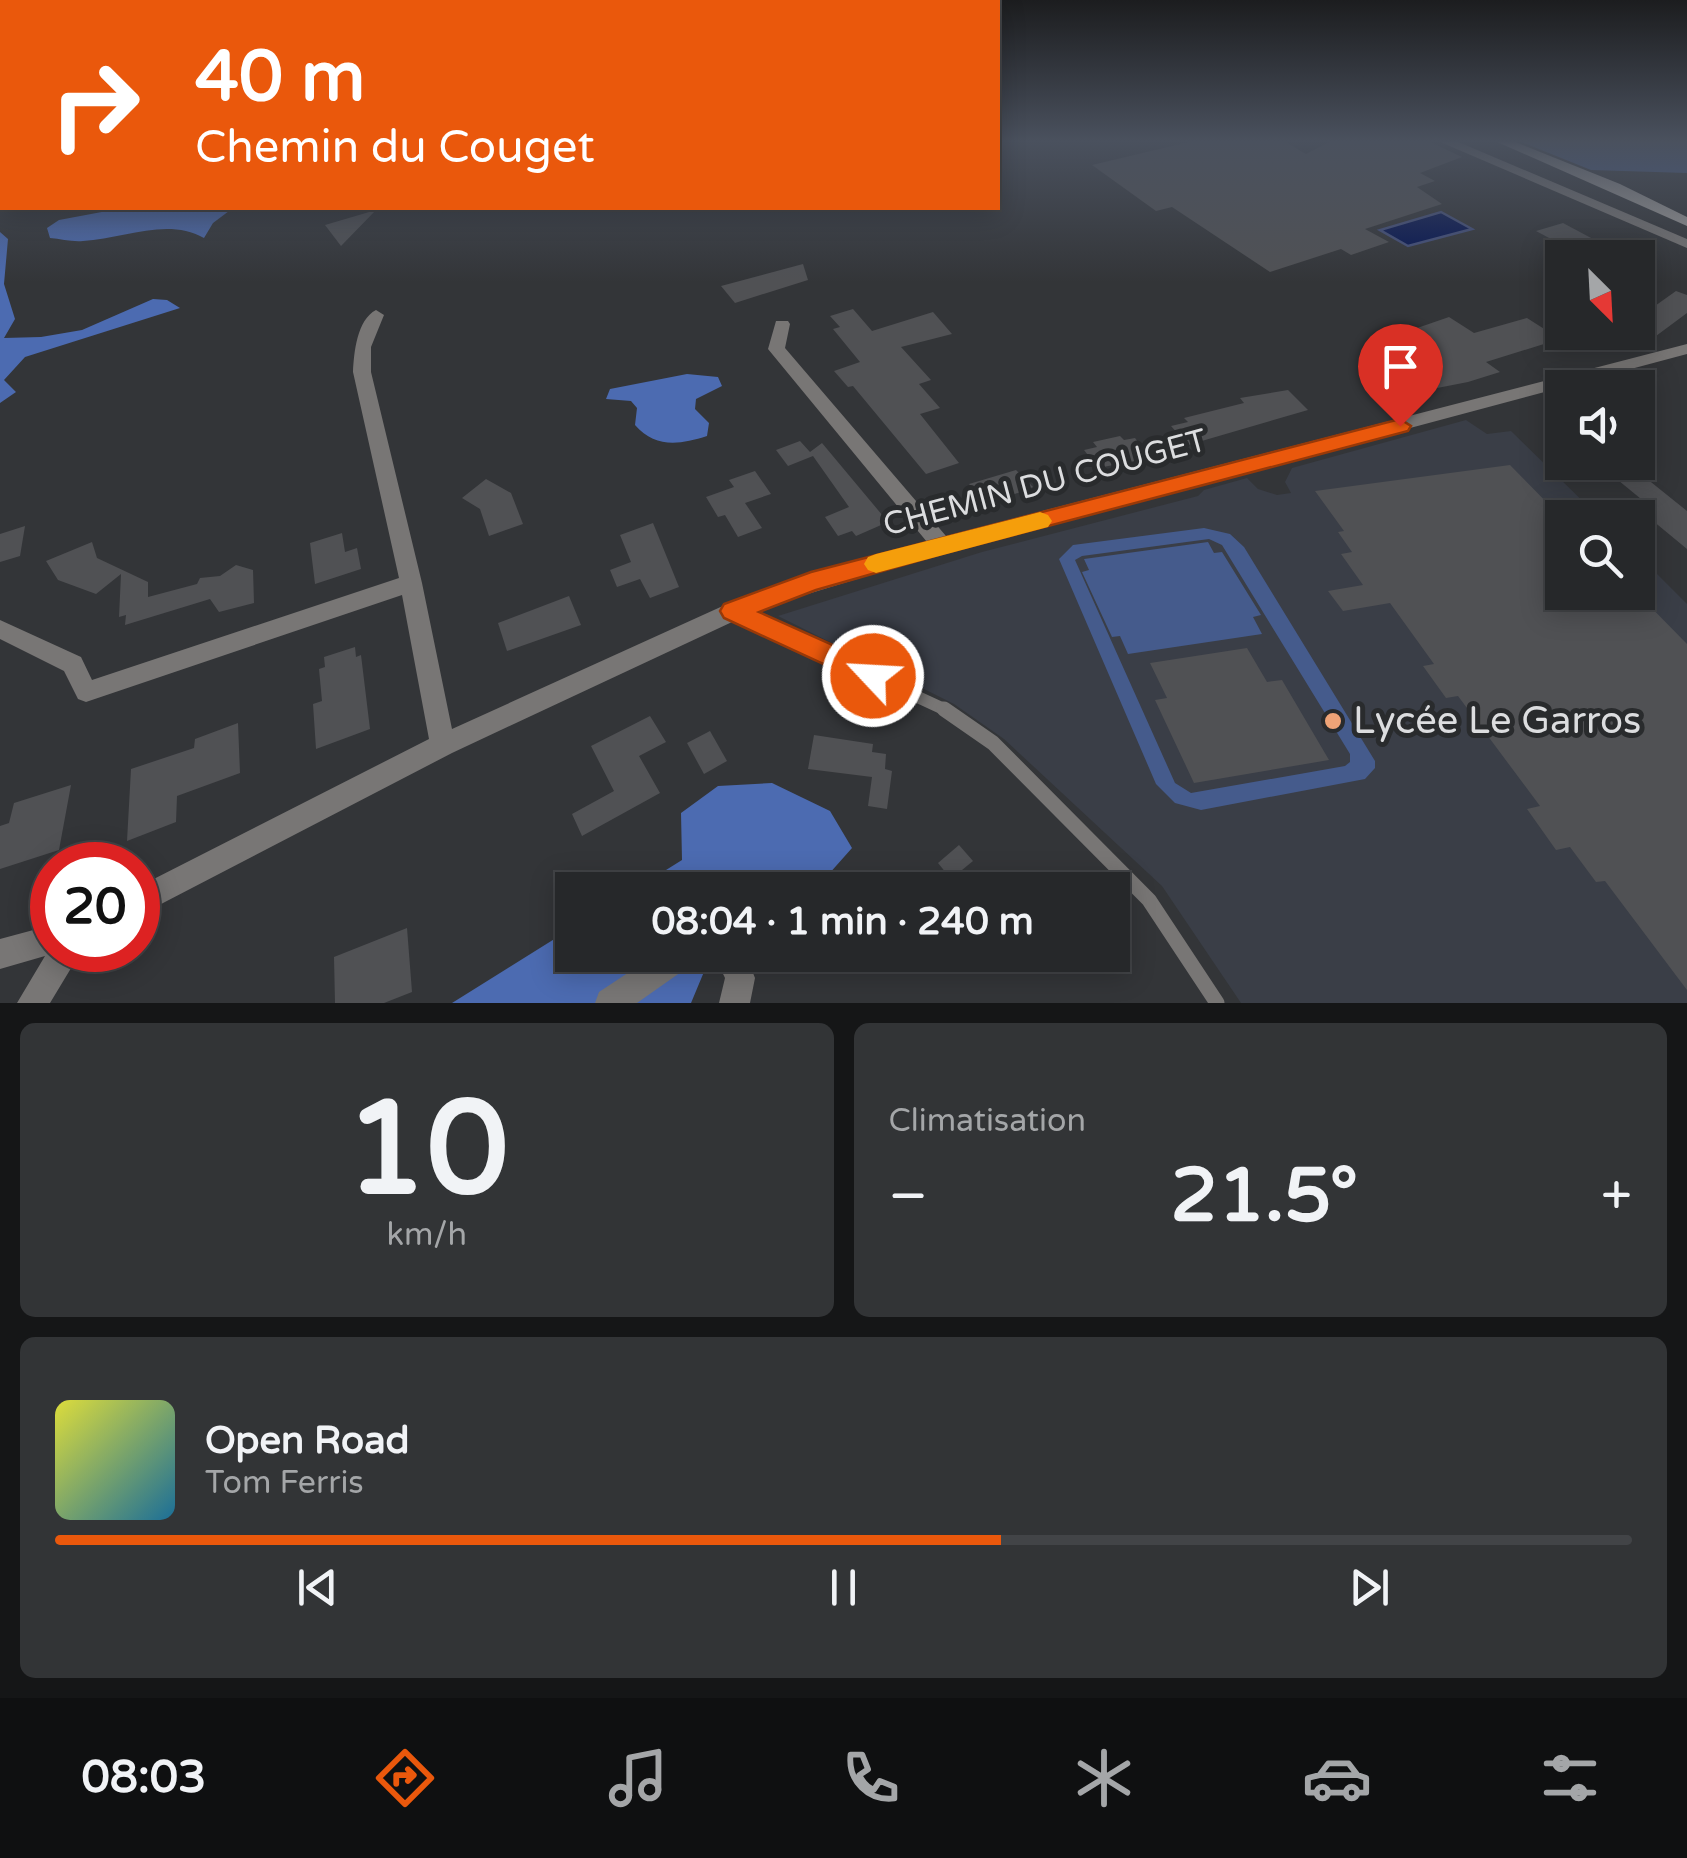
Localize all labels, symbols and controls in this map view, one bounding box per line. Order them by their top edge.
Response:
text: 40 m [195,36,365,120]
icon: right [30,40,160,170]
text: Chemin du Couget [195,121,595,175]
north arrow [1545,240,1655,350]
map controls [1545,240,1655,610]
pin [1358,324,1443,427]
icon: arrive [1373,339,1428,394]
button: sound [1545,370,1655,480]
street label: CHEMIN DU COUGET [879,421,1211,545]
button: search [1545,500,1655,610]
position arrow [821,624,925,728]
place label: Lycée Le Garros [1353,698,1641,744]
marker: Lycée Le Garros [1322,710,1344,732]
speed limit sign: 20 [30,842,160,972]
text: 08:04 · 1 min · 240 m [651,899,1034,945]
text: 10 [345,1073,508,1229]
text: Climatisation [889,1102,1086,1140]
text: 21.5° [1171,1151,1358,1241]
text: − [889,1164,928,1230]
text: + [1601,1164,1632,1230]
text: km/h [387,1216,467,1254]
text: Open Road [205,1418,410,1464]
text: Tom Ferris [205,1464,364,1502]
icon: previous [290,1560,345,1615]
icon: pause [816,1560,871,1615]
icon: next [1342,1560,1397,1615]
icon: directions [370,1743,440,1813]
icon: music [603,1743,673,1813]
icon: phone [836,1743,906,1813]
icon: climate [1069,1743,1139,1813]
icon: car [1302,1743,1372,1813]
icon: filters [1535,1743,1605,1813]
text: 08:03 [82,1751,206,1805]

